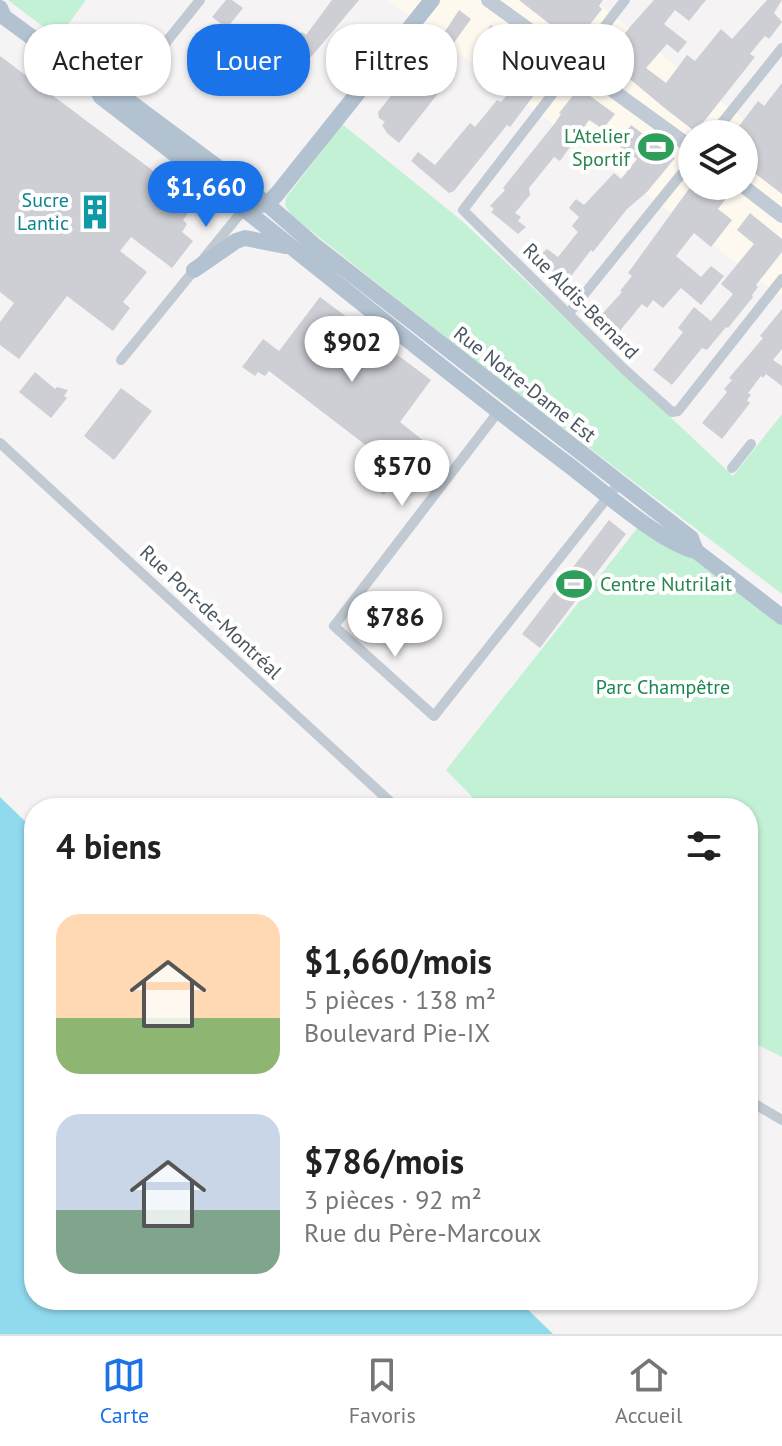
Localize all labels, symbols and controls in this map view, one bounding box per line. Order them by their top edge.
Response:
chip: Acheter [24,24,171,96]
chip: Louer [187,24,310,96]
chip: Filtres [326,24,457,96]
chip: Nouveau [473,24,634,96]
map controls [678,120,758,200]
button: layers [678,120,758,200]
place label: L'Atelier Sportif [564,123,632,172]
sports icon: L'Atelier Sportif [637,128,675,166]
pin: $1,660 [141,161,271,229]
text: $1,660 [166,170,246,203]
place label: Sucre Lantic [17,187,69,236]
building icon: Sucre Lantic [76,193,114,231]
street label: Rue Aldis-Bernard [517,237,645,365]
pin: $902 [305,316,399,384]
street label: Rue Notre-Dame Est [449,320,602,448]
text: $902 [323,325,381,358]
pin: $570 [355,440,449,508]
text: $570 [373,449,431,482]
street label: Rue Port-de-Montréal [134,539,288,685]
sports icon: Centre Nutrilait [555,565,593,603]
place label: Centre Nutrilait [600,571,732,597]
pin: $786 [348,591,442,659]
text: $786 [366,600,424,633]
park label: Parc Champêtre [596,674,730,700]
text: 4 biens [56,824,161,868]
icon: filters [682,824,726,868]
text: $1,660/mois [304,939,492,983]
icon: home [120,946,216,1042]
text: 5 pièces · 138 m² [304,983,496,1016]
text: Boulevard Pie-IX [304,1016,490,1049]
text: $786/mois [304,1139,464,1183]
icon: home [120,1146,216,1242]
text: 3 pièces · 92 m² [304,1183,482,1216]
text: Rue du Père-Marcoux [304,1216,541,1249]
tab: Carte [100,1353,149,1429]
tab: Favoris [349,1353,416,1429]
tab: Accueil [615,1353,682,1429]

